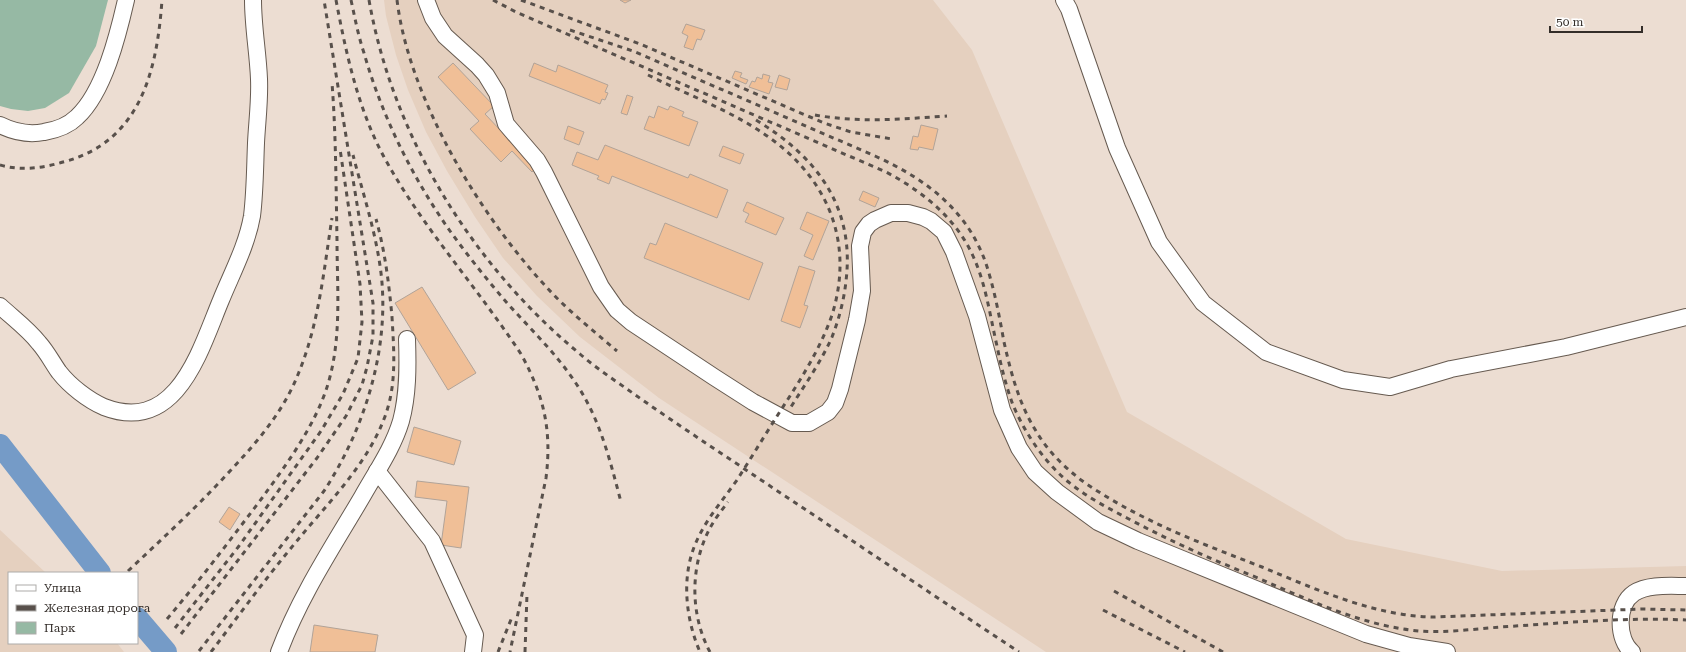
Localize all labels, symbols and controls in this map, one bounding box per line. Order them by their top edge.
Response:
scale bar [1550,8,1642,34]
text: 50 m [1556,15,1583,29]
legend [8,572,138,644]
text: Улица [44,581,82,595]
text: Железная дорога [44,601,151,615]
text: Парк [44,621,76,635]

